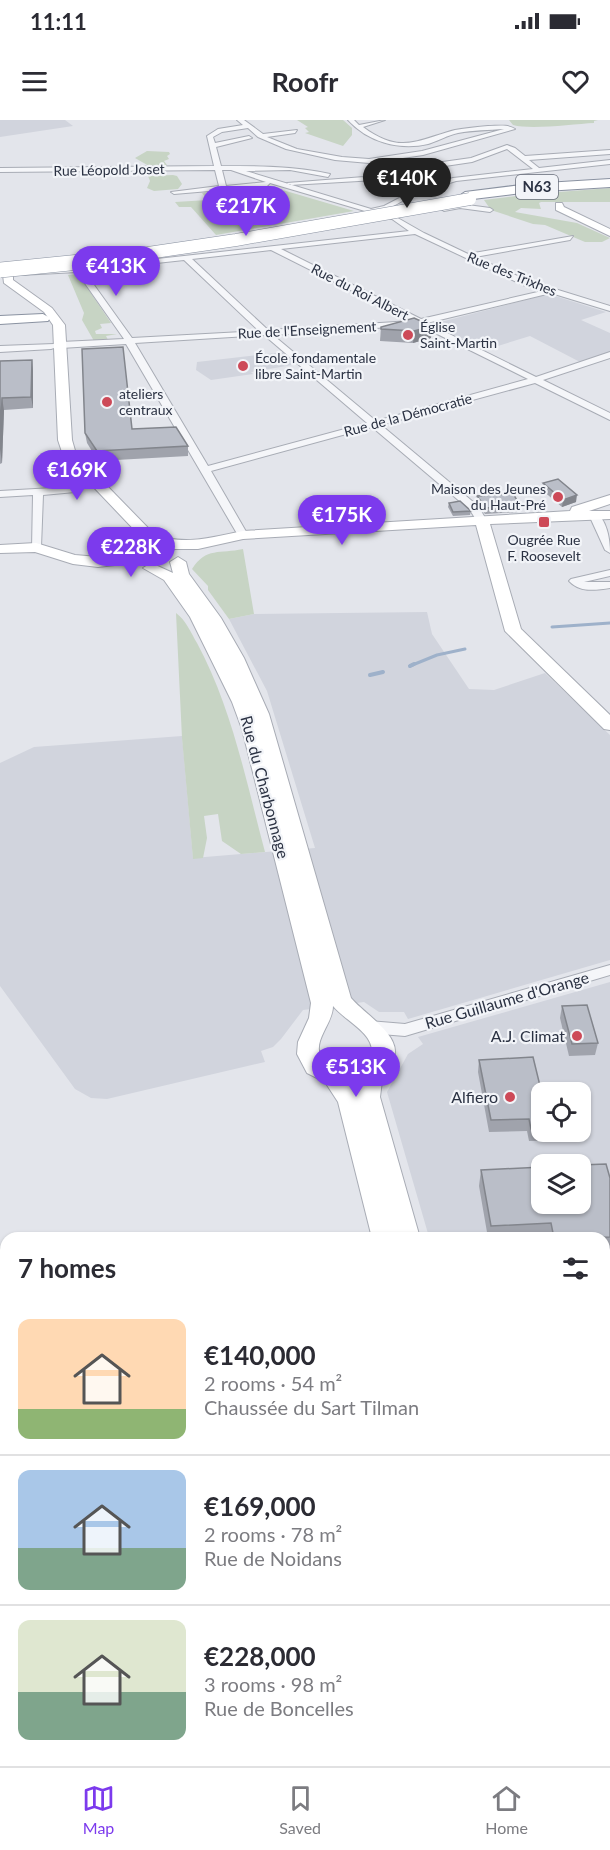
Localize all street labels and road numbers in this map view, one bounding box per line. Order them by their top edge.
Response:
street label: Rue Léopold Joset [53,160,165,179]
road number: N63 [516,175,558,199]
street label: Rue des Trixhes [465,248,559,299]
street label: Rue du Roi Albert [309,260,412,323]
street label: Rue de l'Enseignement [237,317,377,342]
street label: Rue de la Démocratie [342,389,474,440]
street label: Rue du Charbonnage [237,713,294,860]
street label: Rue Guillaume d'Orange [423,967,591,1032]

